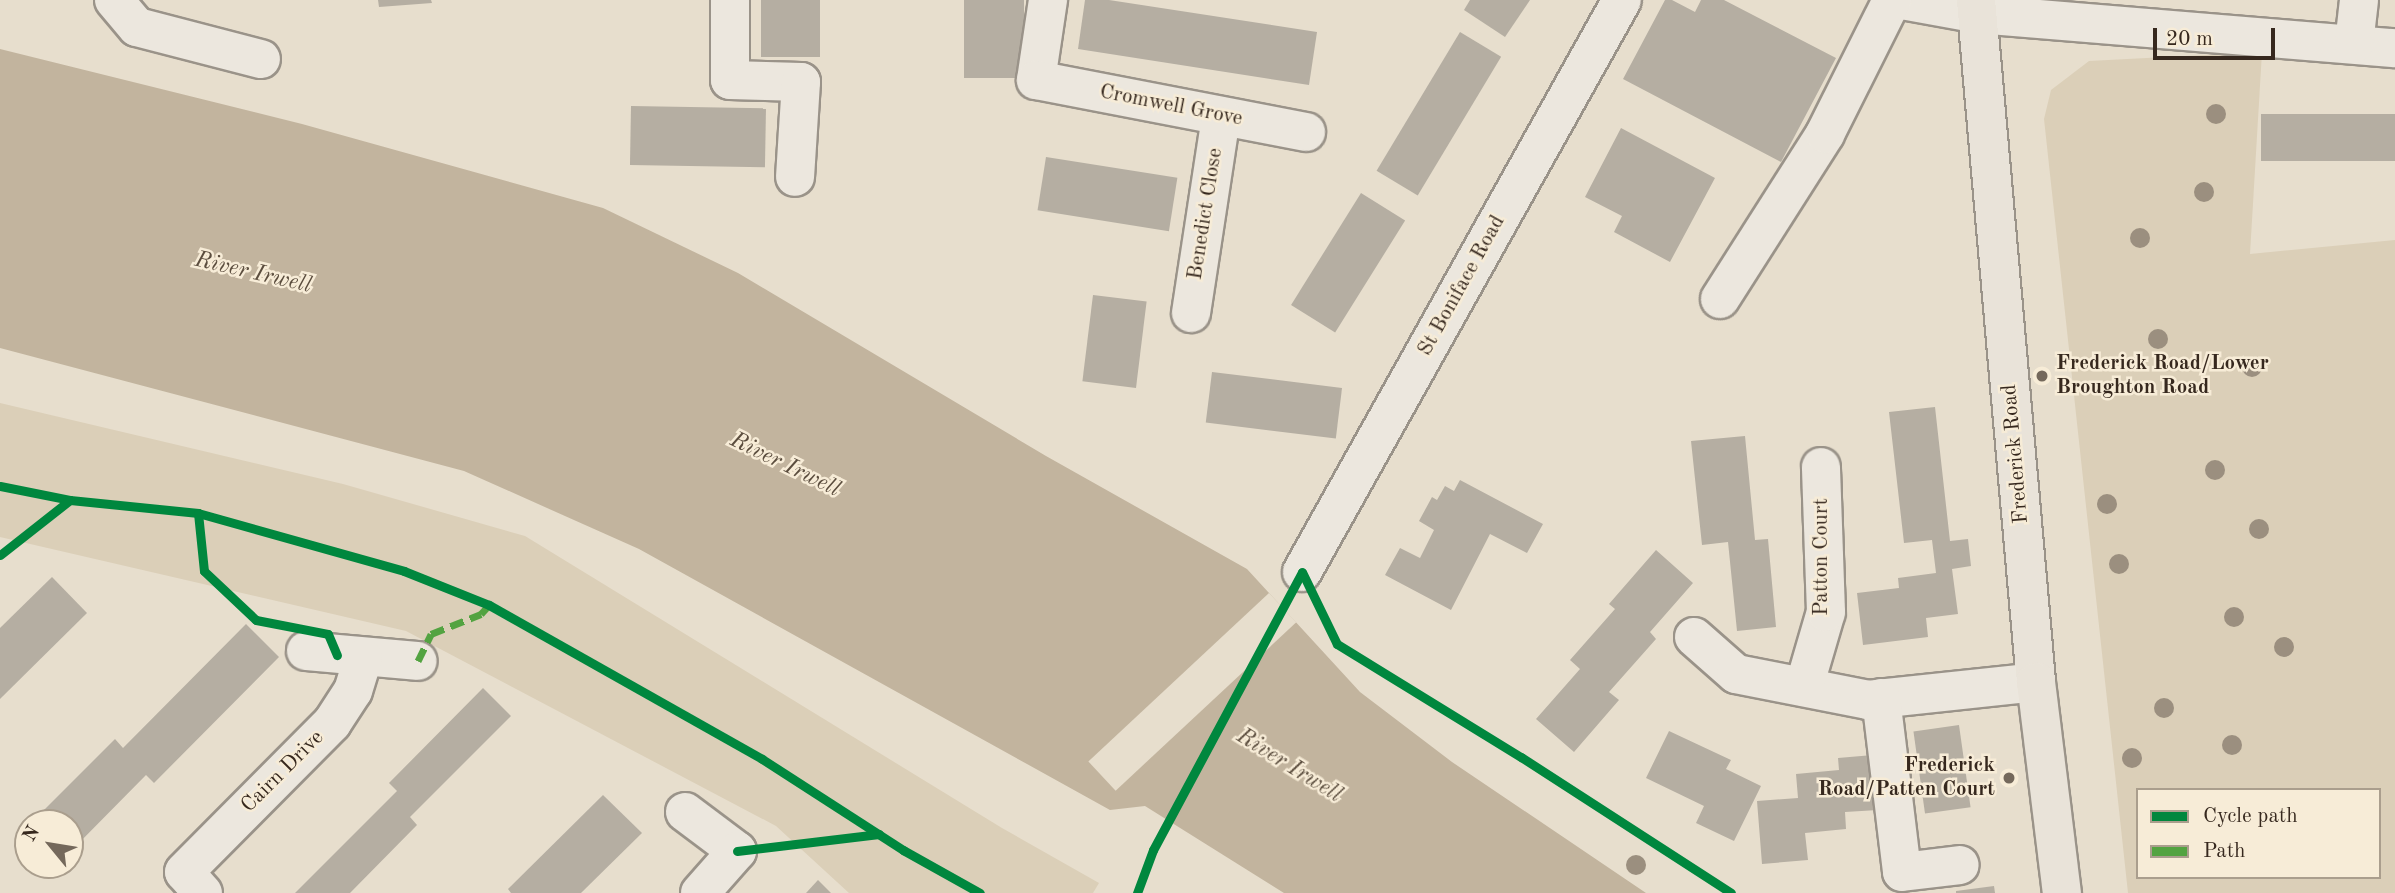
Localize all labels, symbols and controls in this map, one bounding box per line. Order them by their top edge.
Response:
scale bar [2157,14,2280,58]
text: 20 m [2166,29,2213,50]
street label: Cromwell Grove [1097,80,1245,132]
street label: Benedict Close [1183,146,1229,282]
street label: St Boniface Road [1413,211,1511,361]
water label: River Irwell [192,246,314,300]
place label: Frederick Road/Lower Broughton Road [2056,351,2269,401]
marker: Frederick Road/Lower Broughton Road [2034,368,2050,384]
street label: Frederick Road [1997,383,2035,525]
water label: River Irwell [725,426,845,504]
street label: Patton Court [1809,498,1835,616]
water label: River Irwell [1231,723,1347,809]
street label: Cairn Drive [236,725,330,819]
place label: Frederick Road/Patten Court [1818,753,1995,803]
marker: Frederick Road/Patten Court [2001,770,2017,786]
legend [2136,788,2381,879]
text: Cycle path [2203,806,2298,827]
north arrow [14,809,84,879]
text: N [20,823,44,845]
text: Path [2203,841,2246,862]

